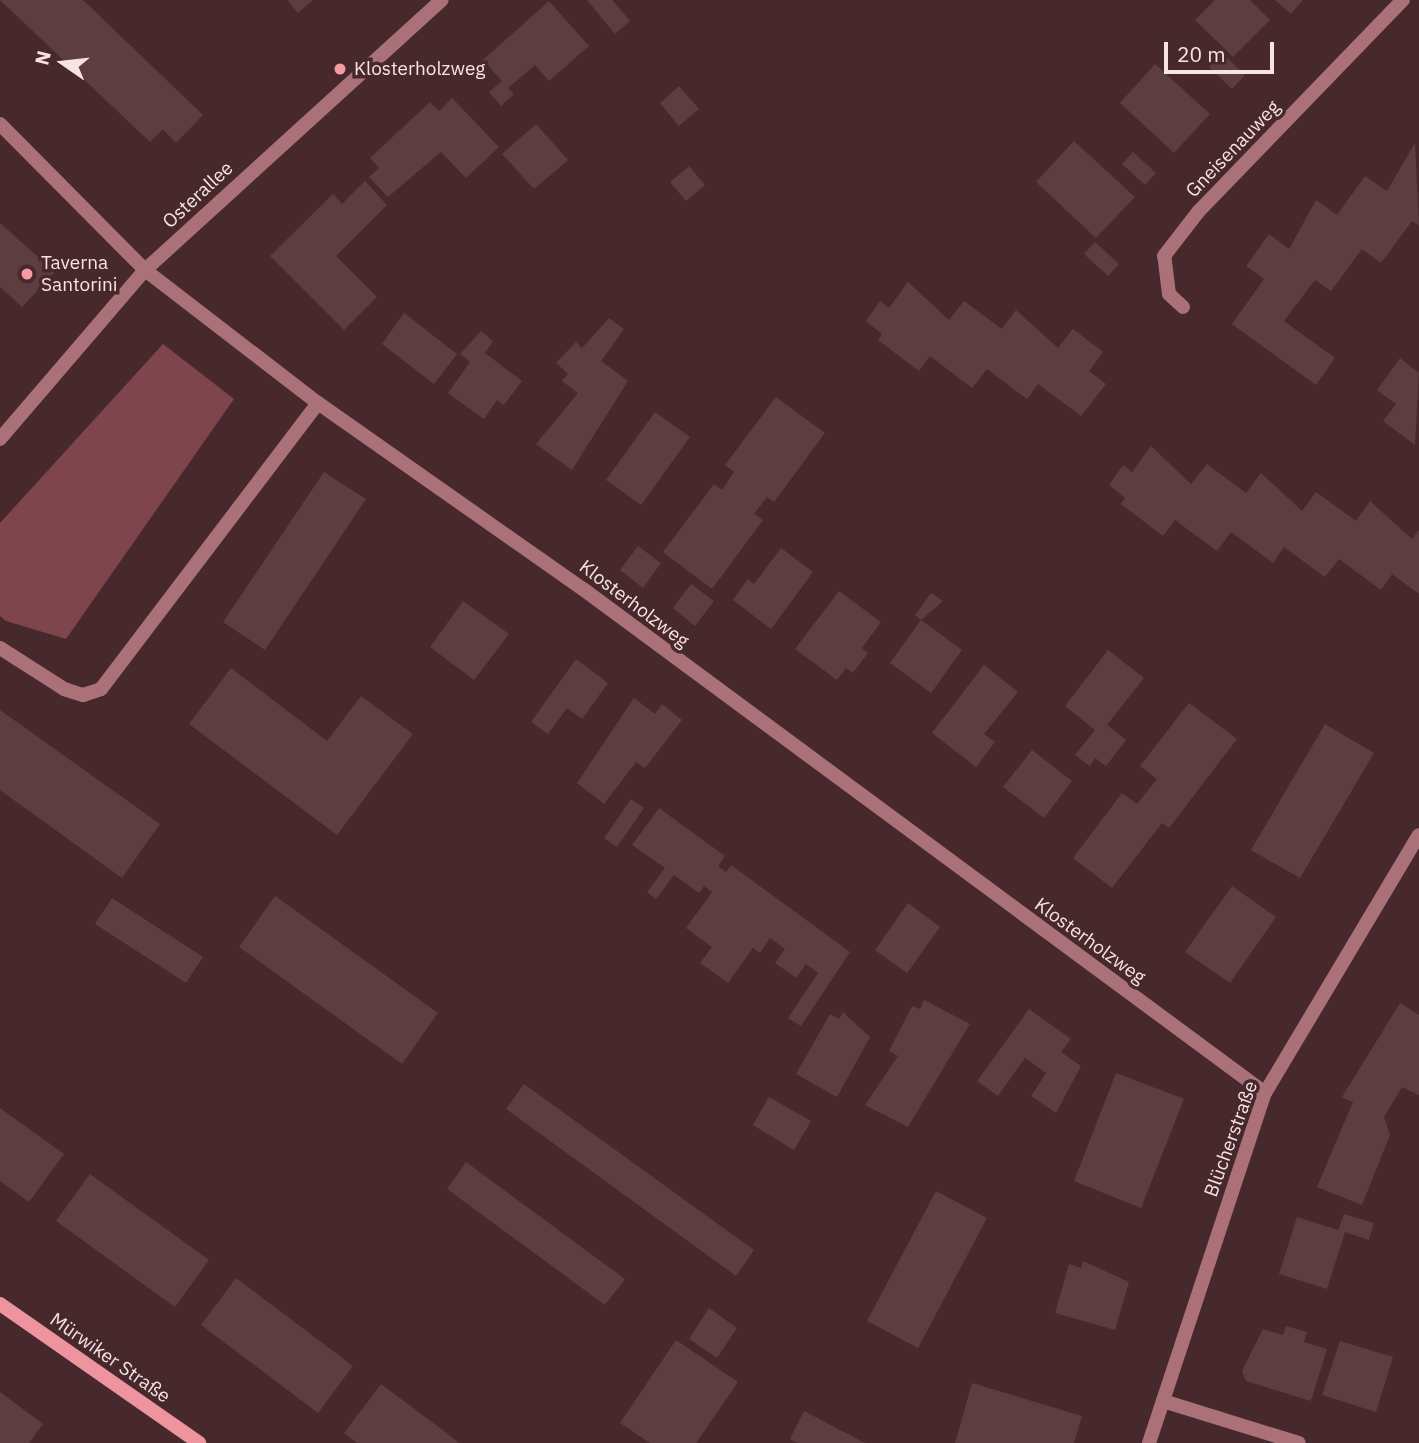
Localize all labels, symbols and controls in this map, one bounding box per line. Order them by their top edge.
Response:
north arrow [28,28,98,98]
scale bar [1167,28,1277,72]
text: 20 m [1177,40,1226,68]
text: N [29,48,56,68]
place label: Klosterholzweg [354,58,485,80]
marker: Klosterholzweg [332,61,348,77]
street label: Gneisenauweg [1181,96,1285,202]
street label: Osterallee [158,157,238,233]
place label: Taverna Santorini [41,252,117,296]
marker: Taverna Santorini [19,266,35,282]
street label: Klosterholzweg [575,555,693,653]
street label: Klosterholzweg [1030,893,1150,989]
street label: Blücherstraße [1200,1078,1262,1200]
street label: Mürwiker Straße [45,1308,175,1408]

